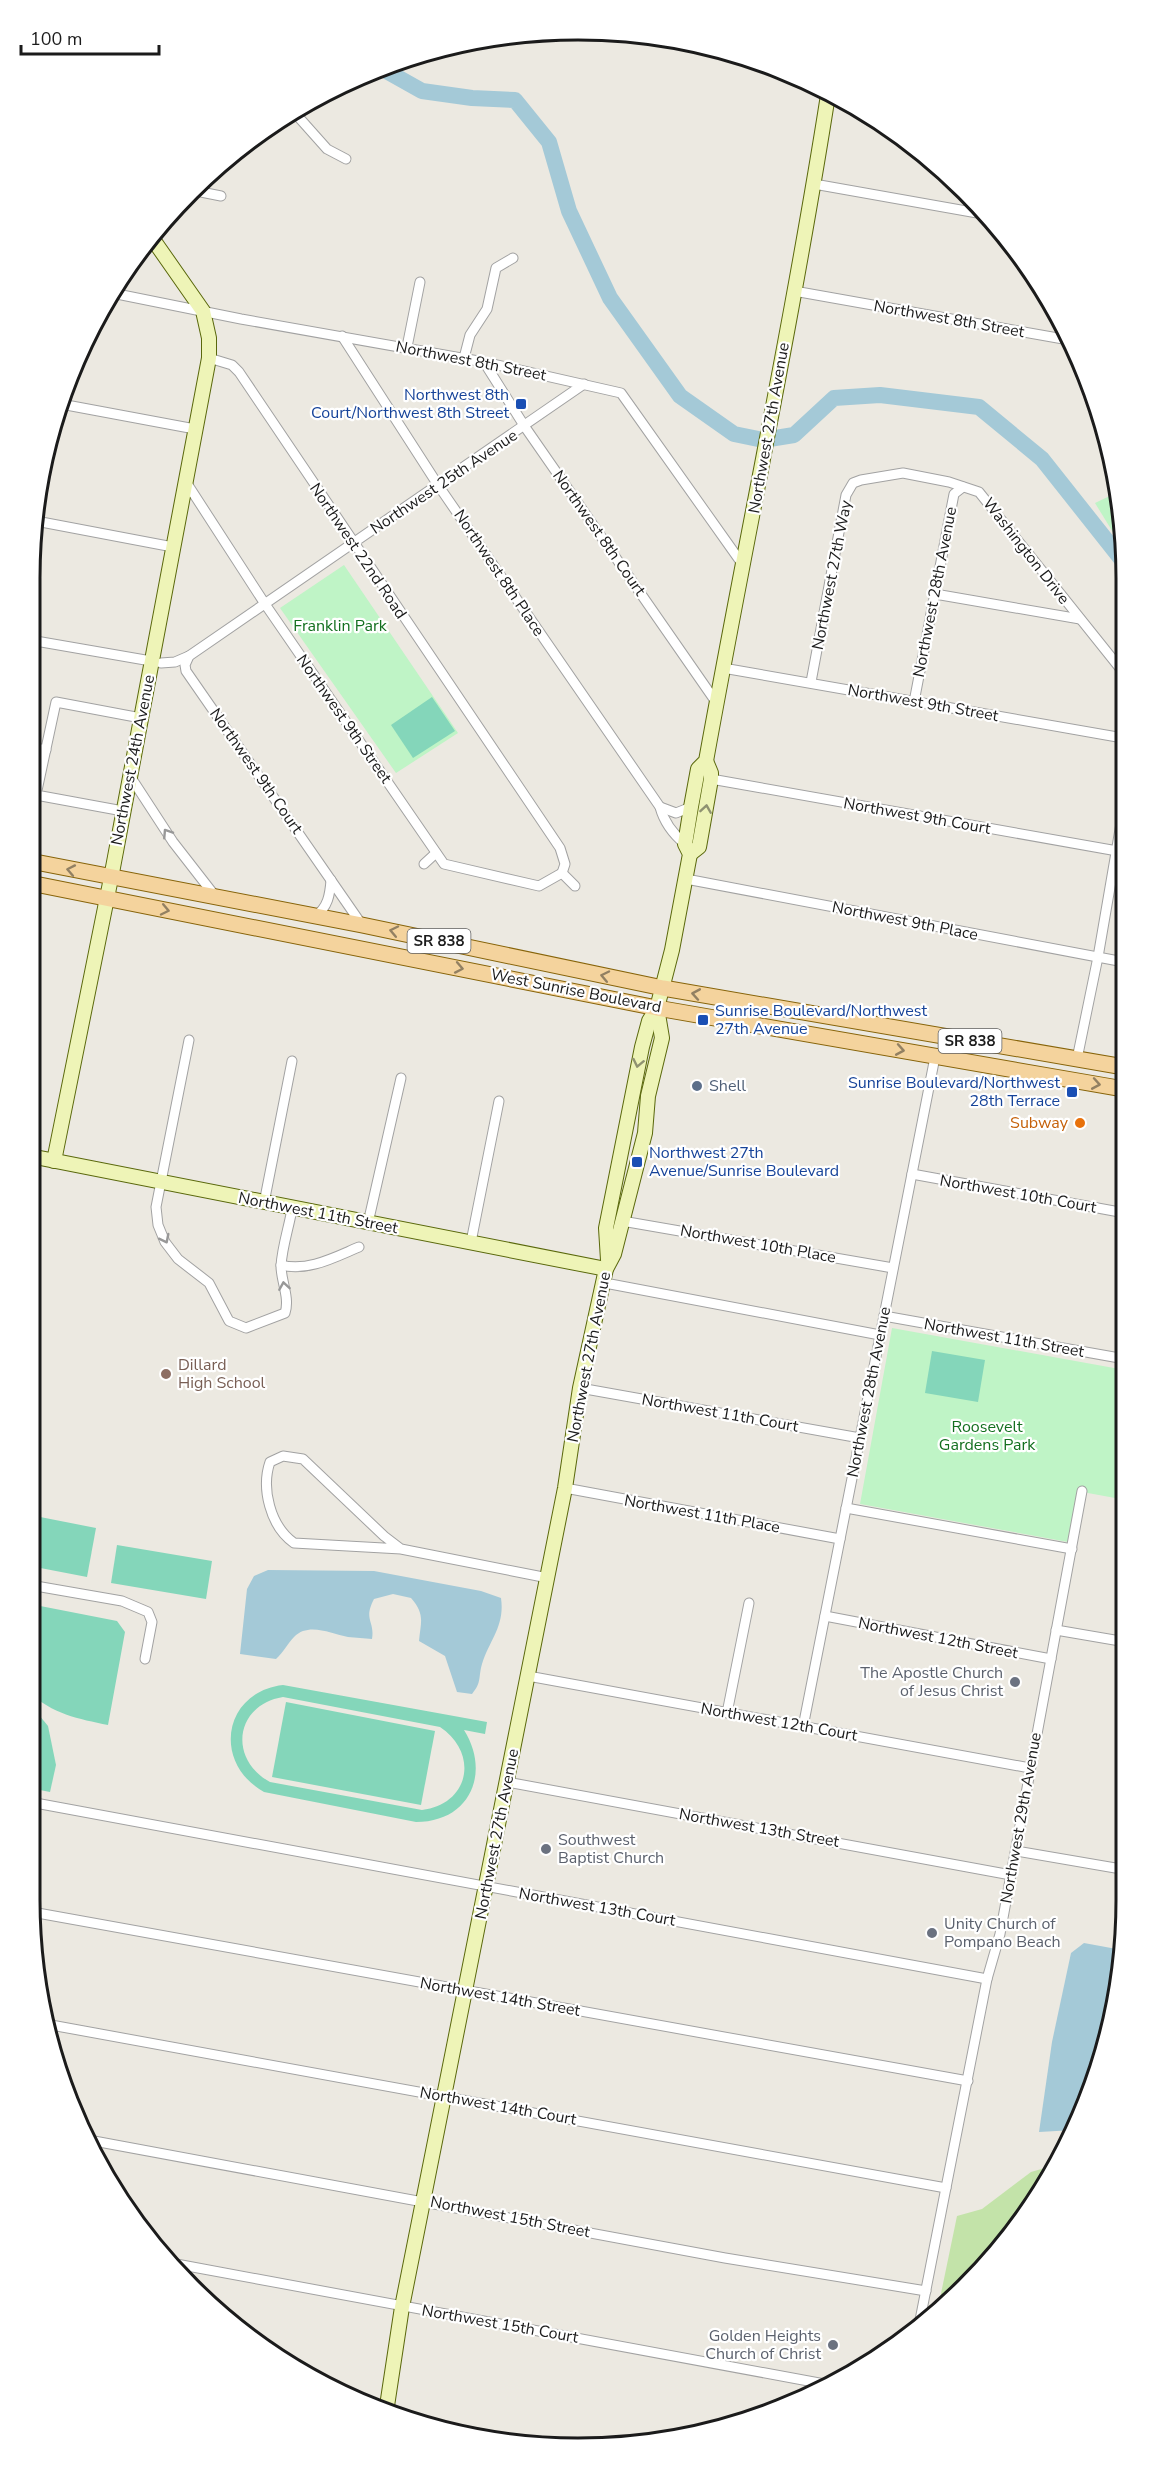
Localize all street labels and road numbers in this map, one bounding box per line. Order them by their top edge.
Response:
street label: Northwest 8th Street [872,295,1027,343]
street label: Northwest 8th Street [394,336,548,386]
street label: Northwest 27th Avenue [743,341,795,515]
street label: Northwest 25th Avenue [366,424,522,540]
street label: Northwest 8th Court [547,466,651,601]
street label: Northwest 22nd Road [304,479,412,623]
street label: Washington Drive [977,493,1075,609]
street label: Northwest 27th Way [807,498,857,652]
street label: Northwest 8th Place [448,505,550,641]
street label: Northwest 28th Avenue [908,505,962,679]
street label: Northwest 9th Street [291,650,397,788]
street label: Northwest 24th Avenue [106,673,160,847]
street label: Northwest 9th Street [846,679,1001,727]
street label: Northwest 9th Court [204,704,308,839]
street label: Northwest 9th Court [842,792,993,840]
street label: Northwest 9th Place [830,896,980,946]
road number: SR 838 [408,929,470,953]
street label: West Sunrise Boulevard [489,964,663,1018]
road number: SR 838 [938,1029,1002,1053]
street label: Northwest 10th Court [938,1169,1098,1219]
street label: Northwest 11th Street [236,1187,400,1239]
street label: Northwest 10th Place [678,1219,838,1269]
street label: Northwest 27th Avenue [562,1270,616,1444]
street label: Northwest 28th Avenue [842,1305,896,1479]
street label: Northwest 11th Street [922,1313,1086,1363]
street label: Northwest 11th Court [640,1388,800,1438]
street label: Northwest 11th Place [622,1489,782,1539]
street label: Northwest 12th Street [856,1612,1020,1664]
street label: Northwest 12th Court [699,1697,859,1747]
street label: Northwest 29th Avenue [995,1731,1047,1905]
street label: Northwest 27th Avenue [470,1747,524,1921]
street label: Northwest 13th Street [677,1803,841,1853]
street label: Northwest 13th Court [517,1882,677,1932]
street label: Northwest 14th Street [418,1972,582,2022]
street label: Northwest 14th Court [418,2081,578,2131]
street label: Northwest 15th Street [428,2191,592,2243]
street label: Northwest 15th Court [420,2299,580,2349]

